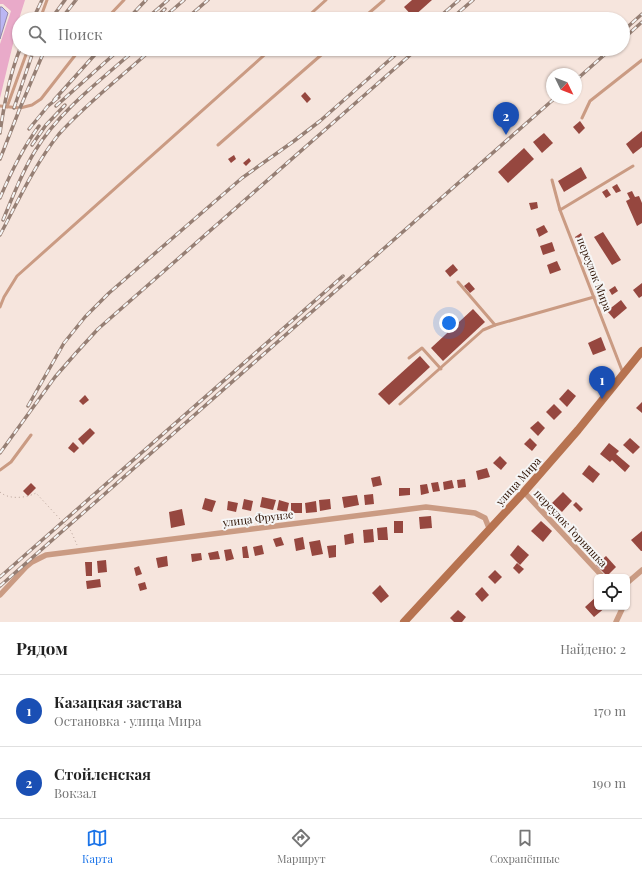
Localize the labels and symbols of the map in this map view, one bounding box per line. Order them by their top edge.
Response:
north arrow [546,68,582,104]
pin: 2 [493,102,519,135]
street label: переулок Мира [574,235,616,314]
your location [439,313,459,333]
pin: 1 [589,366,615,399]
street label: улица Мира [491,453,544,509]
street label: переулок Горняшка [531,486,611,570]
street label: улица Фрунзе [221,506,295,530]

